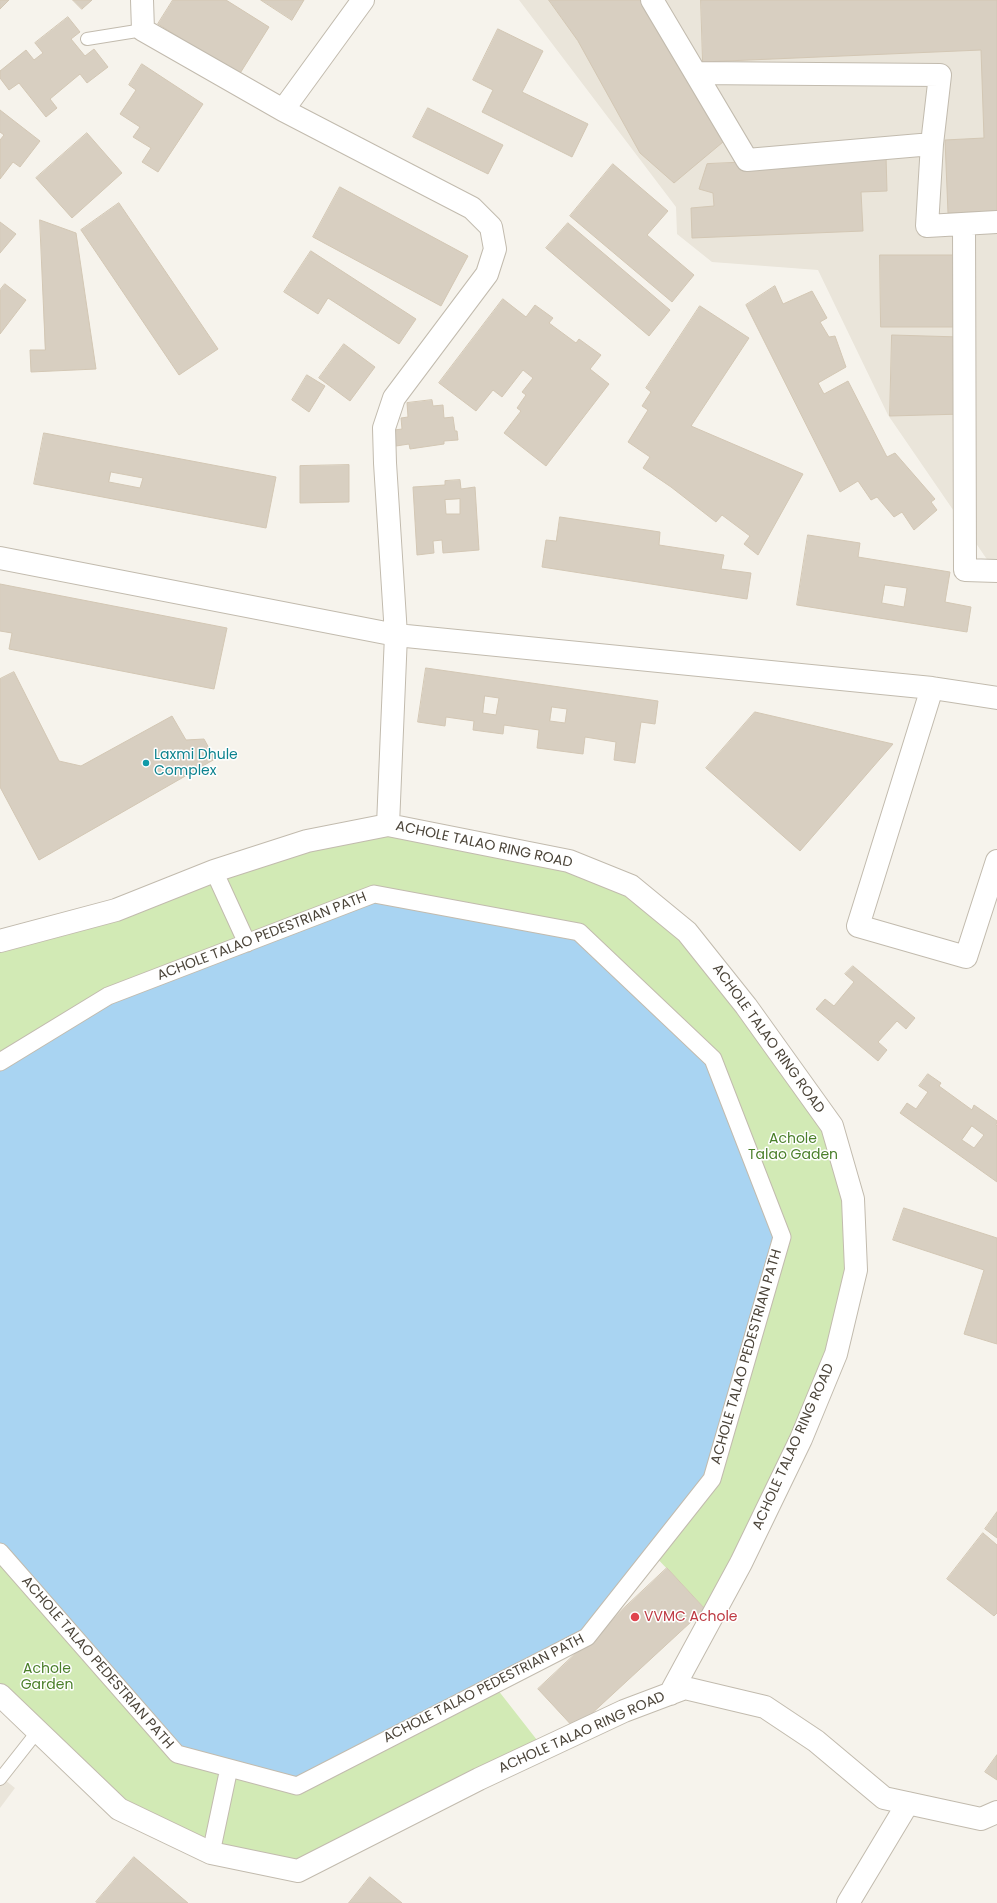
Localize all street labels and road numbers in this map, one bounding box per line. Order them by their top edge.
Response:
street label: ACHOLE TALAO RING ROAD [394,818,574,872]
street label: ACHOLE TALAO PEDESTRIAN PATH [155,889,369,985]
street label: ACHOLE TALAO RING ROAD [708,961,828,1117]
street label: ACHOLE TALAO PEDESTRIAN PATH [708,1247,786,1467]
street label: ACHOLE TALAO RING ROAD [750,1361,838,1533]
street label: ACHOLE TALAO PEDESTRIAN PATH [17,1573,177,1753]
street label: ACHOLE TALAO PEDESTRIAN PATH [381,1631,587,1747]
street label: ACHOLE TALAO RING ROAD [496,1689,668,1777]

